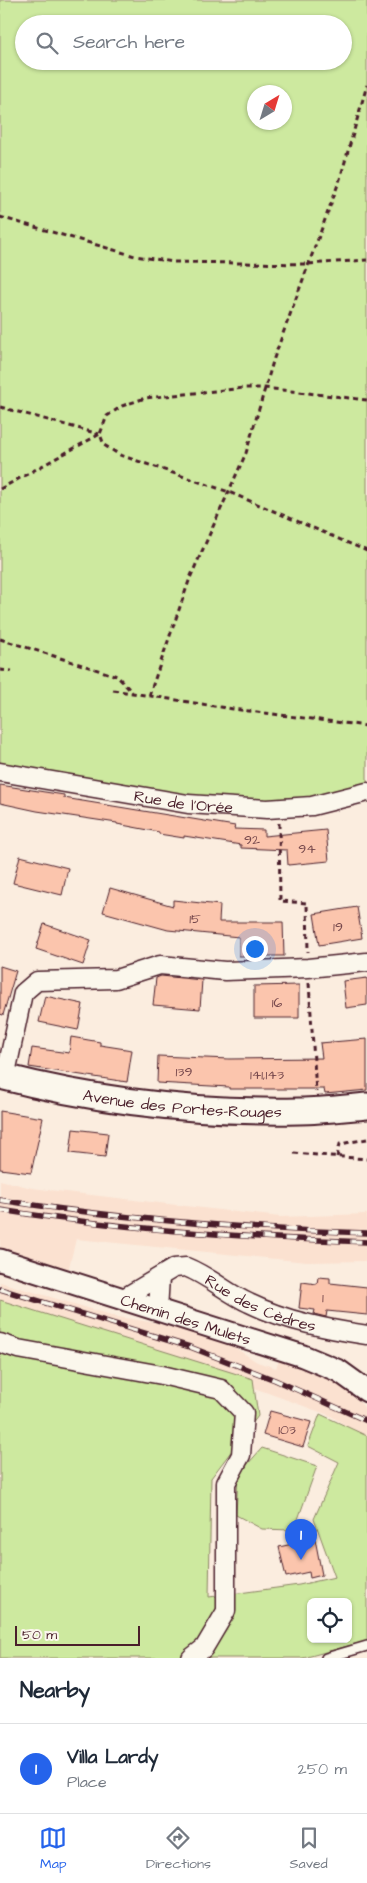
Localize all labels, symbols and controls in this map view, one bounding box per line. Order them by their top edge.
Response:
search box [15,15,352,70]
icon: search [33,29,61,57]
text: Search here [73,29,185,56]
north arrow [247,85,292,130]
street label: Rue de l'Orée [132,785,234,819]
house number: 92 [244,830,260,850]
house number: 94 [298,839,316,859]
house number: 15 [189,909,201,929]
house number: 19 [333,917,343,937]
your location [242,936,268,962]
house number: 16 [272,993,283,1013]
house number: 139 [176,1062,192,1082]
house number: 141,143 [250,1065,284,1085]
street label: Avenue des Portes-Rouges [81,1084,282,1124]
street label: Rue des Cèdres [201,1269,318,1337]
house number: 1 [322,1288,324,1308]
street label: Chemin des Mulets [118,1289,254,1351]
house number: 103 [278,1420,296,1440]
pin: 1 [285,1519,317,1560]
map controls [307,1598,352,1643]
button: locate [307,1598,352,1643]
scale bar [15,1623,140,1646]
text: 50 m [22,1625,57,1645]
text: Nearby [20,1676,90,1705]
text: Villa Lardy [67,1744,159,1771]
text: 1 [35,1758,37,1780]
text: 250 m [298,1758,347,1780]
text: Place [67,1771,107,1793]
tab: Map [39,1824,67,1874]
tab: Directions [146,1824,211,1874]
tab: Saved [290,1824,328,1874]

